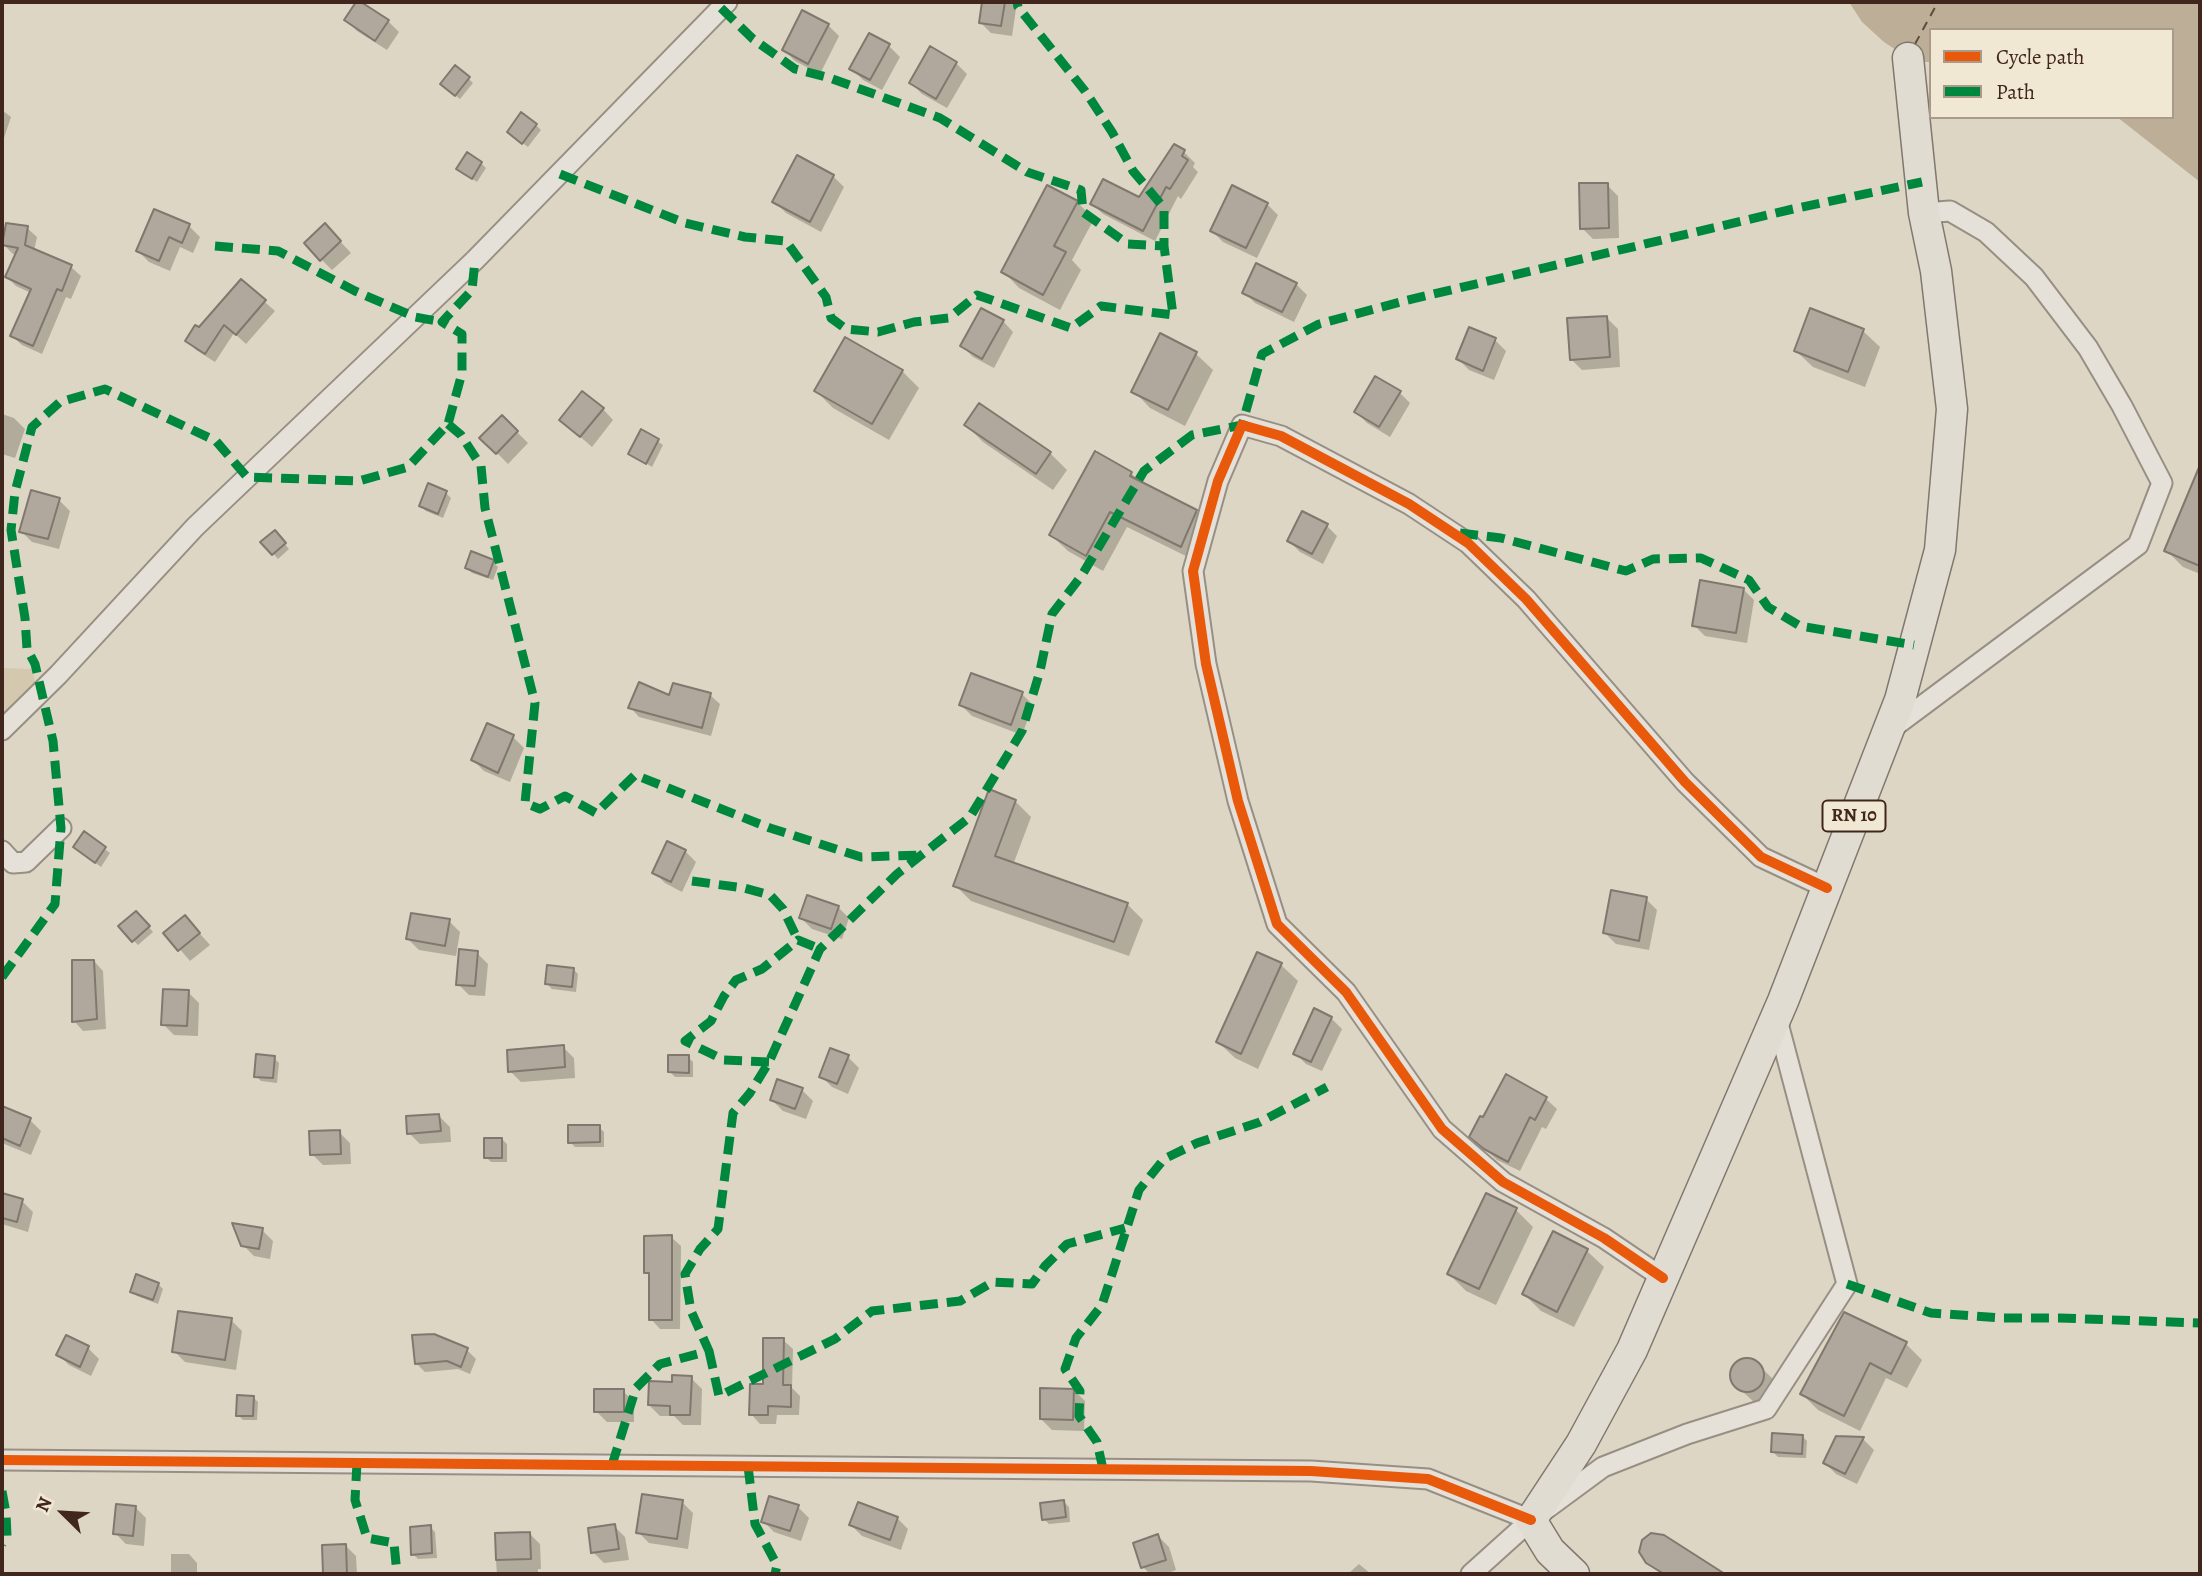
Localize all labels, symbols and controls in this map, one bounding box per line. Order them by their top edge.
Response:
legend [1929,28,2174,119]
text: Cycle path [1996,43,2085,71]
text: Path [1996,78,2035,106]
road number: RN 10 [1822,800,1885,832]
north arrow [28,1478,98,1548]
text: N [29,1493,59,1516]

